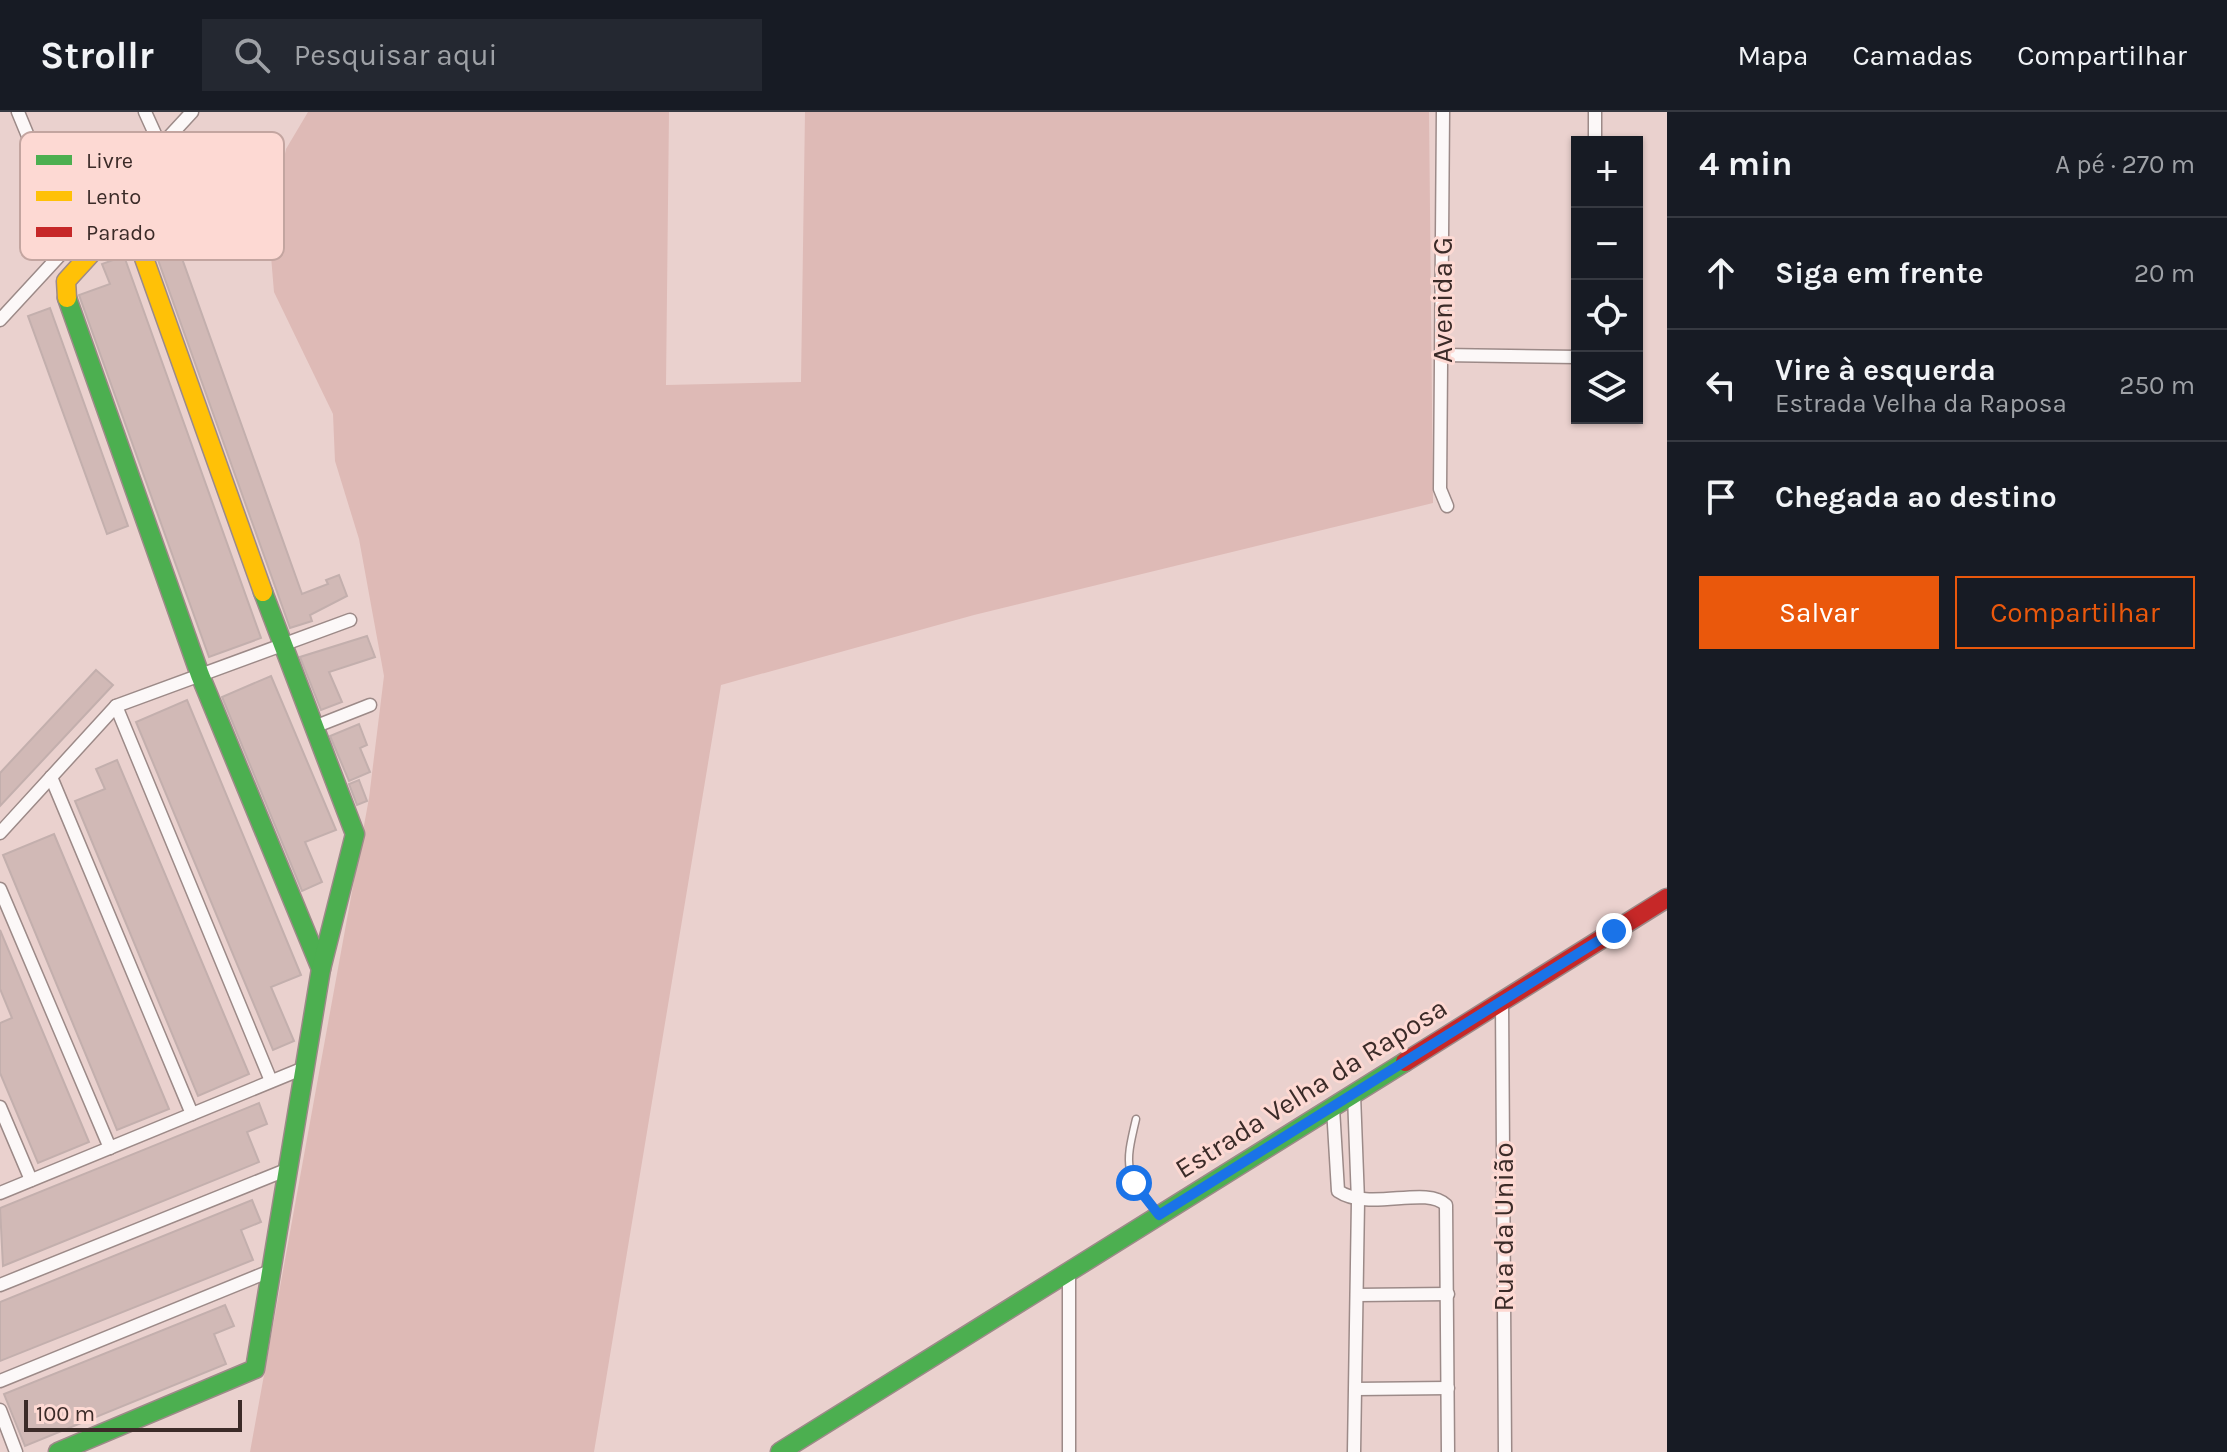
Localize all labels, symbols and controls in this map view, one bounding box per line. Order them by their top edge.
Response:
search box [202,19,762,91]
text: Strollr [40,33,154,78]
icon: search [230,33,274,77]
text: Pesquisar aqui [294,37,498,73]
text: Mapa [1737,39,1808,72]
text: Camadas [1852,39,1973,72]
text: Compartilhar [2017,39,2187,72]
legend [20,132,284,260]
map controls [1571,136,1643,424]
button: + [1571,136,1643,208]
text: 4 min [1699,144,1792,184]
text: Livre [86,148,133,174]
text: A pé · 270 m [2055,149,2195,180]
text: Lento [86,184,141,210]
button: − [1571,208,1643,280]
text: Parado [86,220,155,246]
street label: Avenida G [1426,237,1459,363]
icon: ahead [1699,251,1743,295]
text: Siga em frente [1775,255,1984,291]
text: 20 m [2134,258,2195,289]
button: locate [1571,280,1643,352]
button: layers [1571,352,1643,424]
text: Vire à esquerda [1775,352,1996,388]
icon: left [1699,363,1743,407]
text: 250 m [2119,370,2195,401]
text: Estrada Velha da Raposa [1775,388,2067,419]
icon: arrive [1699,475,1743,519]
text: Chegada ao destino [1775,479,2057,515]
button: Salvar [1699,576,1939,649]
button: Compartilhar [1955,576,2195,649]
route end [1596,913,1632,949]
street label: Estrada Velha da Raposa [1169,991,1453,1185]
street label: Rua da União [1487,1142,1520,1312]
route start [1116,1165,1152,1201]
scale bar [24,1396,242,1432]
text: 100 m [36,1401,95,1427]

